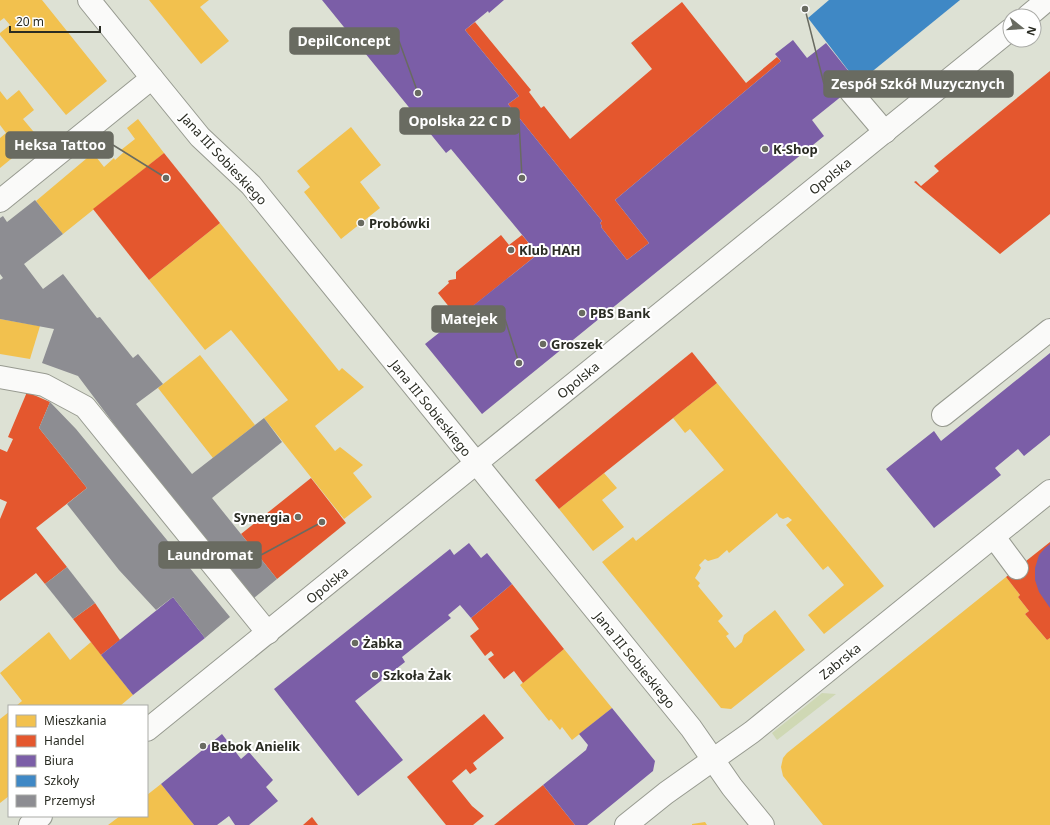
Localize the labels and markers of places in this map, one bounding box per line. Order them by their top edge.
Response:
callout: DepilConcept [290,28,399,54]
callout: Zespół Szkół Muzycznych [824,71,1013,97]
callout: Opolska 22 C D [400,108,519,134]
callout: Heksa Tattoo [6,132,113,158]
place label: K-Shop [773,140,818,158]
marker: K-Shop [760,144,770,154]
place label: Probówki [369,214,430,232]
marker: Probówki [356,218,366,228]
place label: Klub HAH [519,241,580,259]
marker: Klub HAH [506,245,516,255]
place label: PBS Bank [590,304,651,322]
callout: Matejek [432,306,505,332]
marker: PBS Bank [577,308,587,318]
place label: Groszek [551,335,604,353]
marker: Groszek [538,339,548,349]
place label: Synergia [234,508,290,526]
marker: Synergia [293,512,303,522]
callout: Laundromat [159,542,261,568]
place label: Żabka [363,634,402,652]
marker: Żabka [350,638,360,648]
place label: Szkoła Żak [383,666,452,684]
marker: Szkoła Żak [370,670,380,680]
place label: Bebok Anielik [211,737,301,755]
marker: Bebok Anielik [198,741,208,751]

